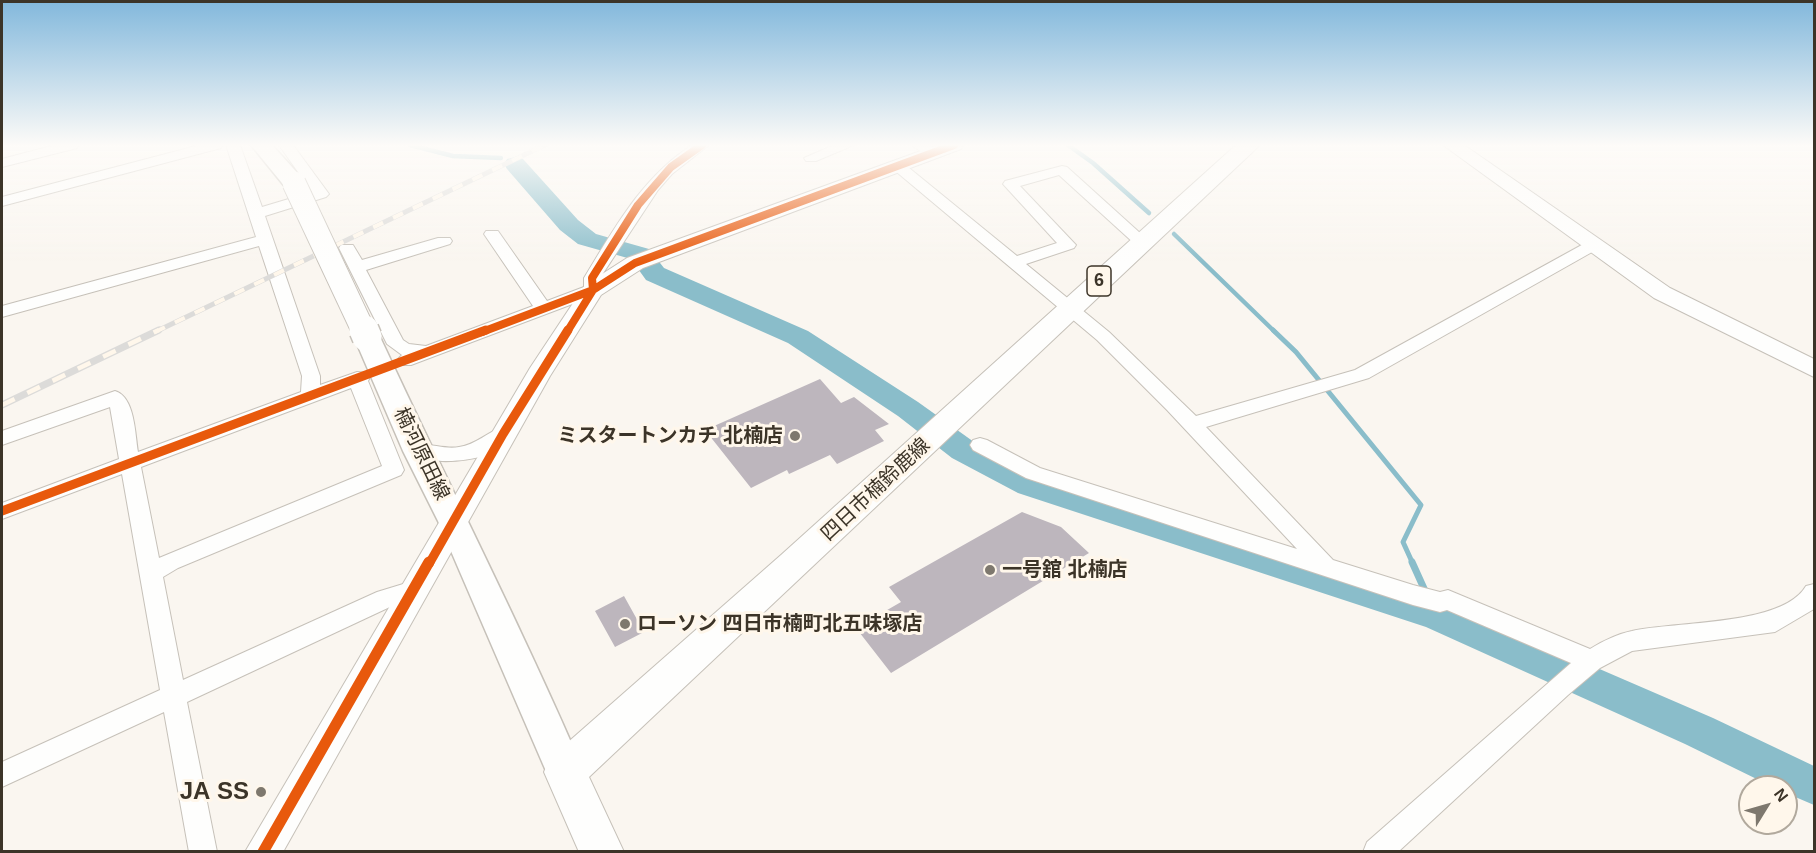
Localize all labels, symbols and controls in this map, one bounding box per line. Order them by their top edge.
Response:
road number: 6 [1087,266,1111,296]
street label: 楠河原田線 [388,404,454,504]
place label: ミスタートンカチ 北楠店 [557,424,783,448]
marker: ミスタートンカチ 北楠店 [788,429,802,443]
street label: 四日市楠鈴鹿線 [817,433,935,547]
place label: 一号舘 北楠店 [1002,558,1128,582]
marker: 一号舘 北楠店 [983,563,997,577]
place label: ローソン 四日市楠町北五味塚店 [637,612,923,636]
marker: ローソン 四日市楠町北五味塚店 [618,617,632,631]
north arrow [1738,775,1798,835]
place label: JA SS [180,778,249,806]
marker: JA SS [254,785,268,799]
text: N [1771,785,1791,805]

